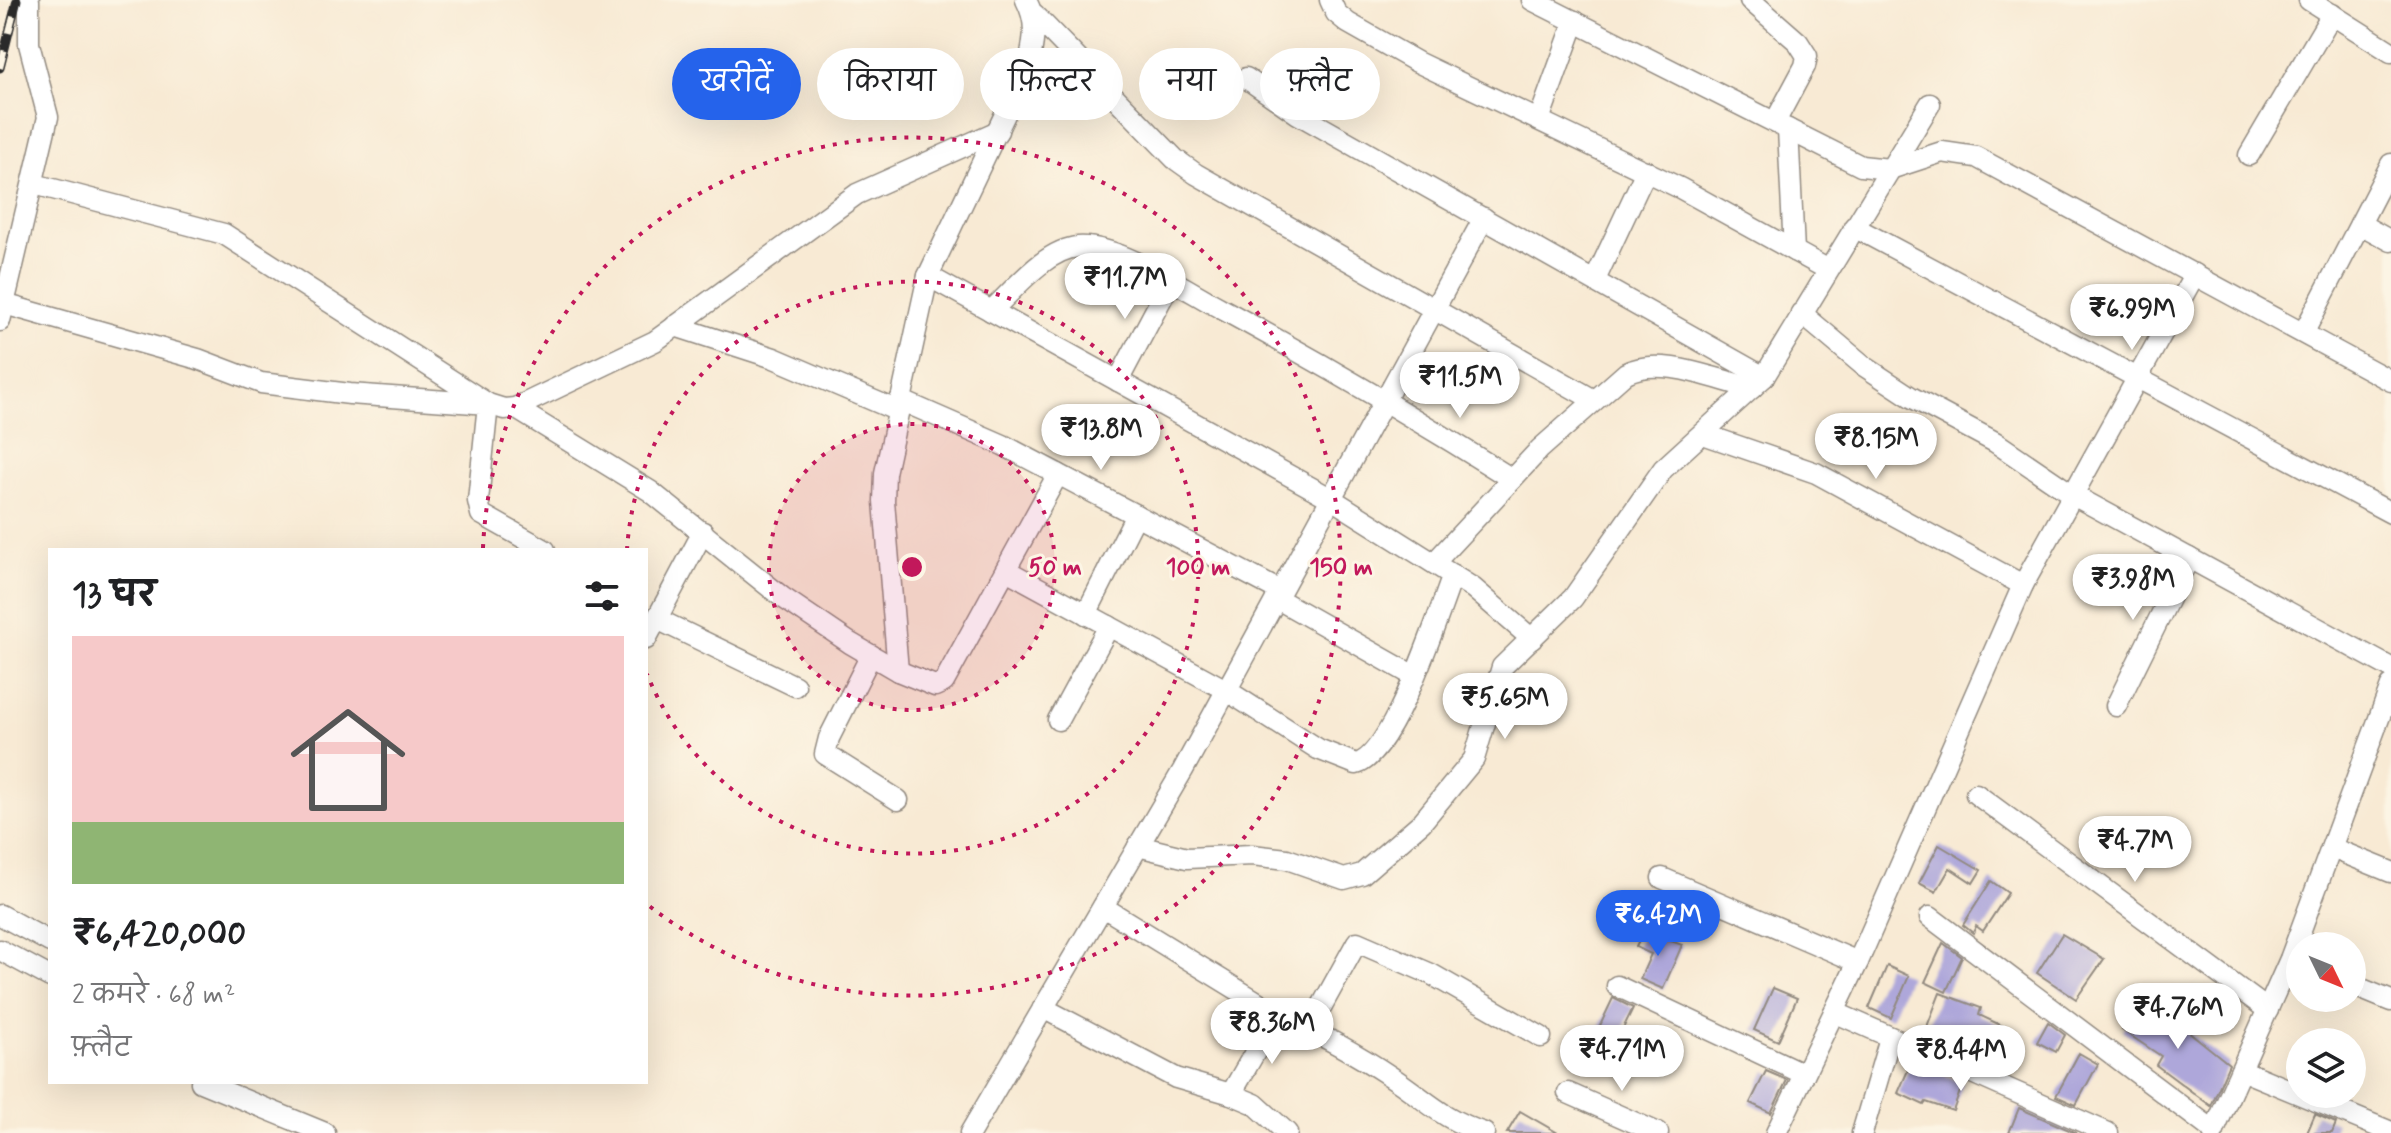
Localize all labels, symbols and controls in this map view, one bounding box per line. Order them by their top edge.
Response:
chip: खरीदें [672,48,801,120]
chip: किराया [817,48,964,120]
chip: फ़िल्टर [980,48,1123,120]
chip: नया [1139,48,1244,120]
chip: फ़्लैट [1260,48,1380,120]
pin: ₹11.7M [1060,253,1190,321]
text: ₹11.7M [1083,262,1167,296]
pin: ₹6.99M [2067,284,2197,352]
text: ₹6.99M [2088,293,2176,327]
pin: ₹11.5M [1395,352,1525,420]
text: ₹11.5M [1418,361,1502,395]
pin: ₹13.8M [1036,404,1166,472]
text: ₹13.8M [1059,413,1143,447]
pin: ₹8.15M [1811,413,1941,481]
text: ₹8.15M [1833,422,1919,456]
centre of rings [898,553,926,581]
text: 50 m [1028,553,1082,584]
text: 100 m [1166,553,1230,584]
text: 150 m [1309,553,1373,584]
pin: ₹3.98M [2068,554,2198,622]
text: ₹3.98M [2091,563,2175,597]
text: 13 घर [72,573,156,618]
icon: filters [580,574,624,618]
pin: ₹5.65M [1440,673,1570,741]
text: ₹5.65M [1461,682,1549,716]
icon: home [276,688,420,832]
pin: ₹4.7M [2079,816,2191,884]
text: ₹4.7M [2097,825,2173,859]
pin: ₹6.42M [1593,890,1723,958]
text: ₹6.42M [1614,899,1702,933]
text: ₹6,420,000 [72,912,246,957]
north arrow [2286,932,2366,1012]
map controls [2286,932,2366,1108]
text: 2 कमरे · 68 m² [72,979,235,1013]
pin: ₹4.76M [2113,983,2243,1051]
text: ₹4.76M [2132,992,2224,1026]
pin: ₹8.36M [1207,998,1337,1066]
text: ₹8.36M [1229,1007,1315,1041]
pin: ₹4.71M [1557,1025,1687,1093]
pin: ₹8.44M [1896,1025,2026,1093]
button: layers [2286,1028,2366,1108]
text: फ़्लैट [72,1032,131,1066]
text: ₹4.71M [1578,1034,1666,1068]
text: ₹8.44M [1915,1034,2007,1068]

